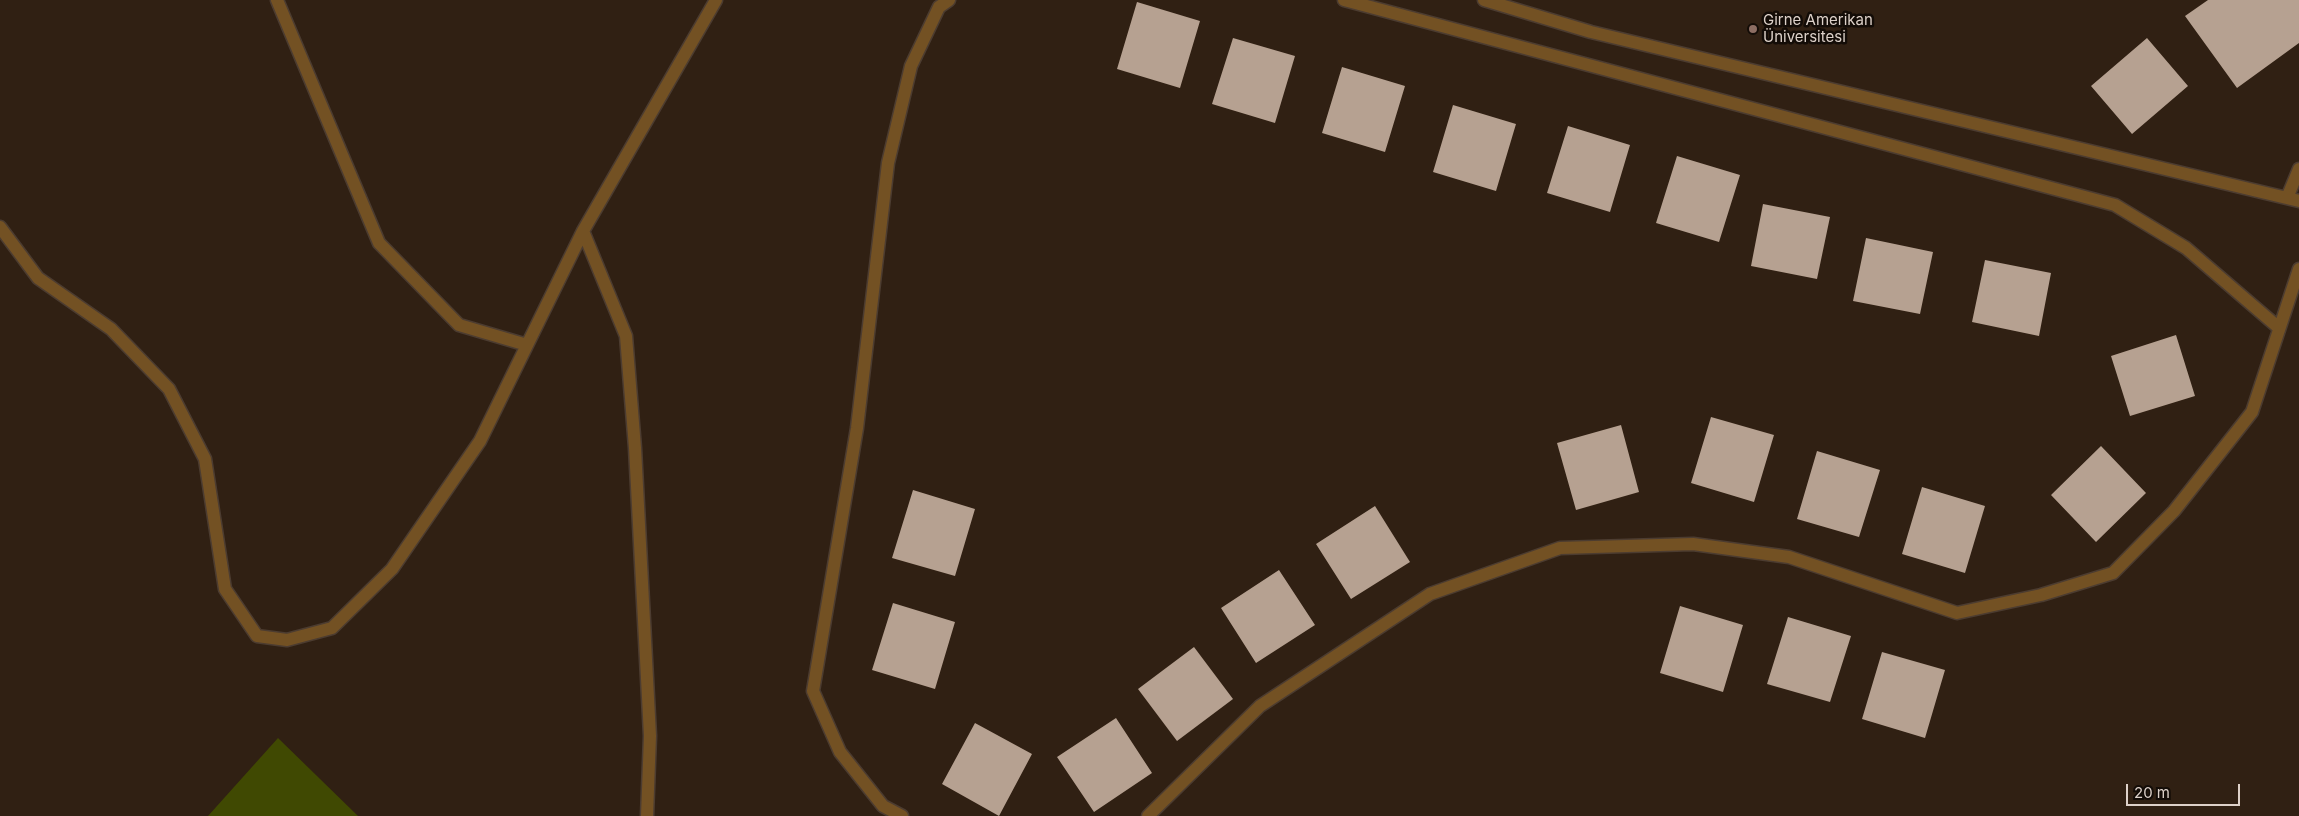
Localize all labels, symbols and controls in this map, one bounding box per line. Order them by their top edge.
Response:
place label: Girne Amerikan Üniversitesi [1763,11,1873,46]
marker: Girne Amerikan Üniversitesi [1747,23,1759,35]
scale bar [2129,774,2243,806]
text: 20 m [2134,783,2170,802]

